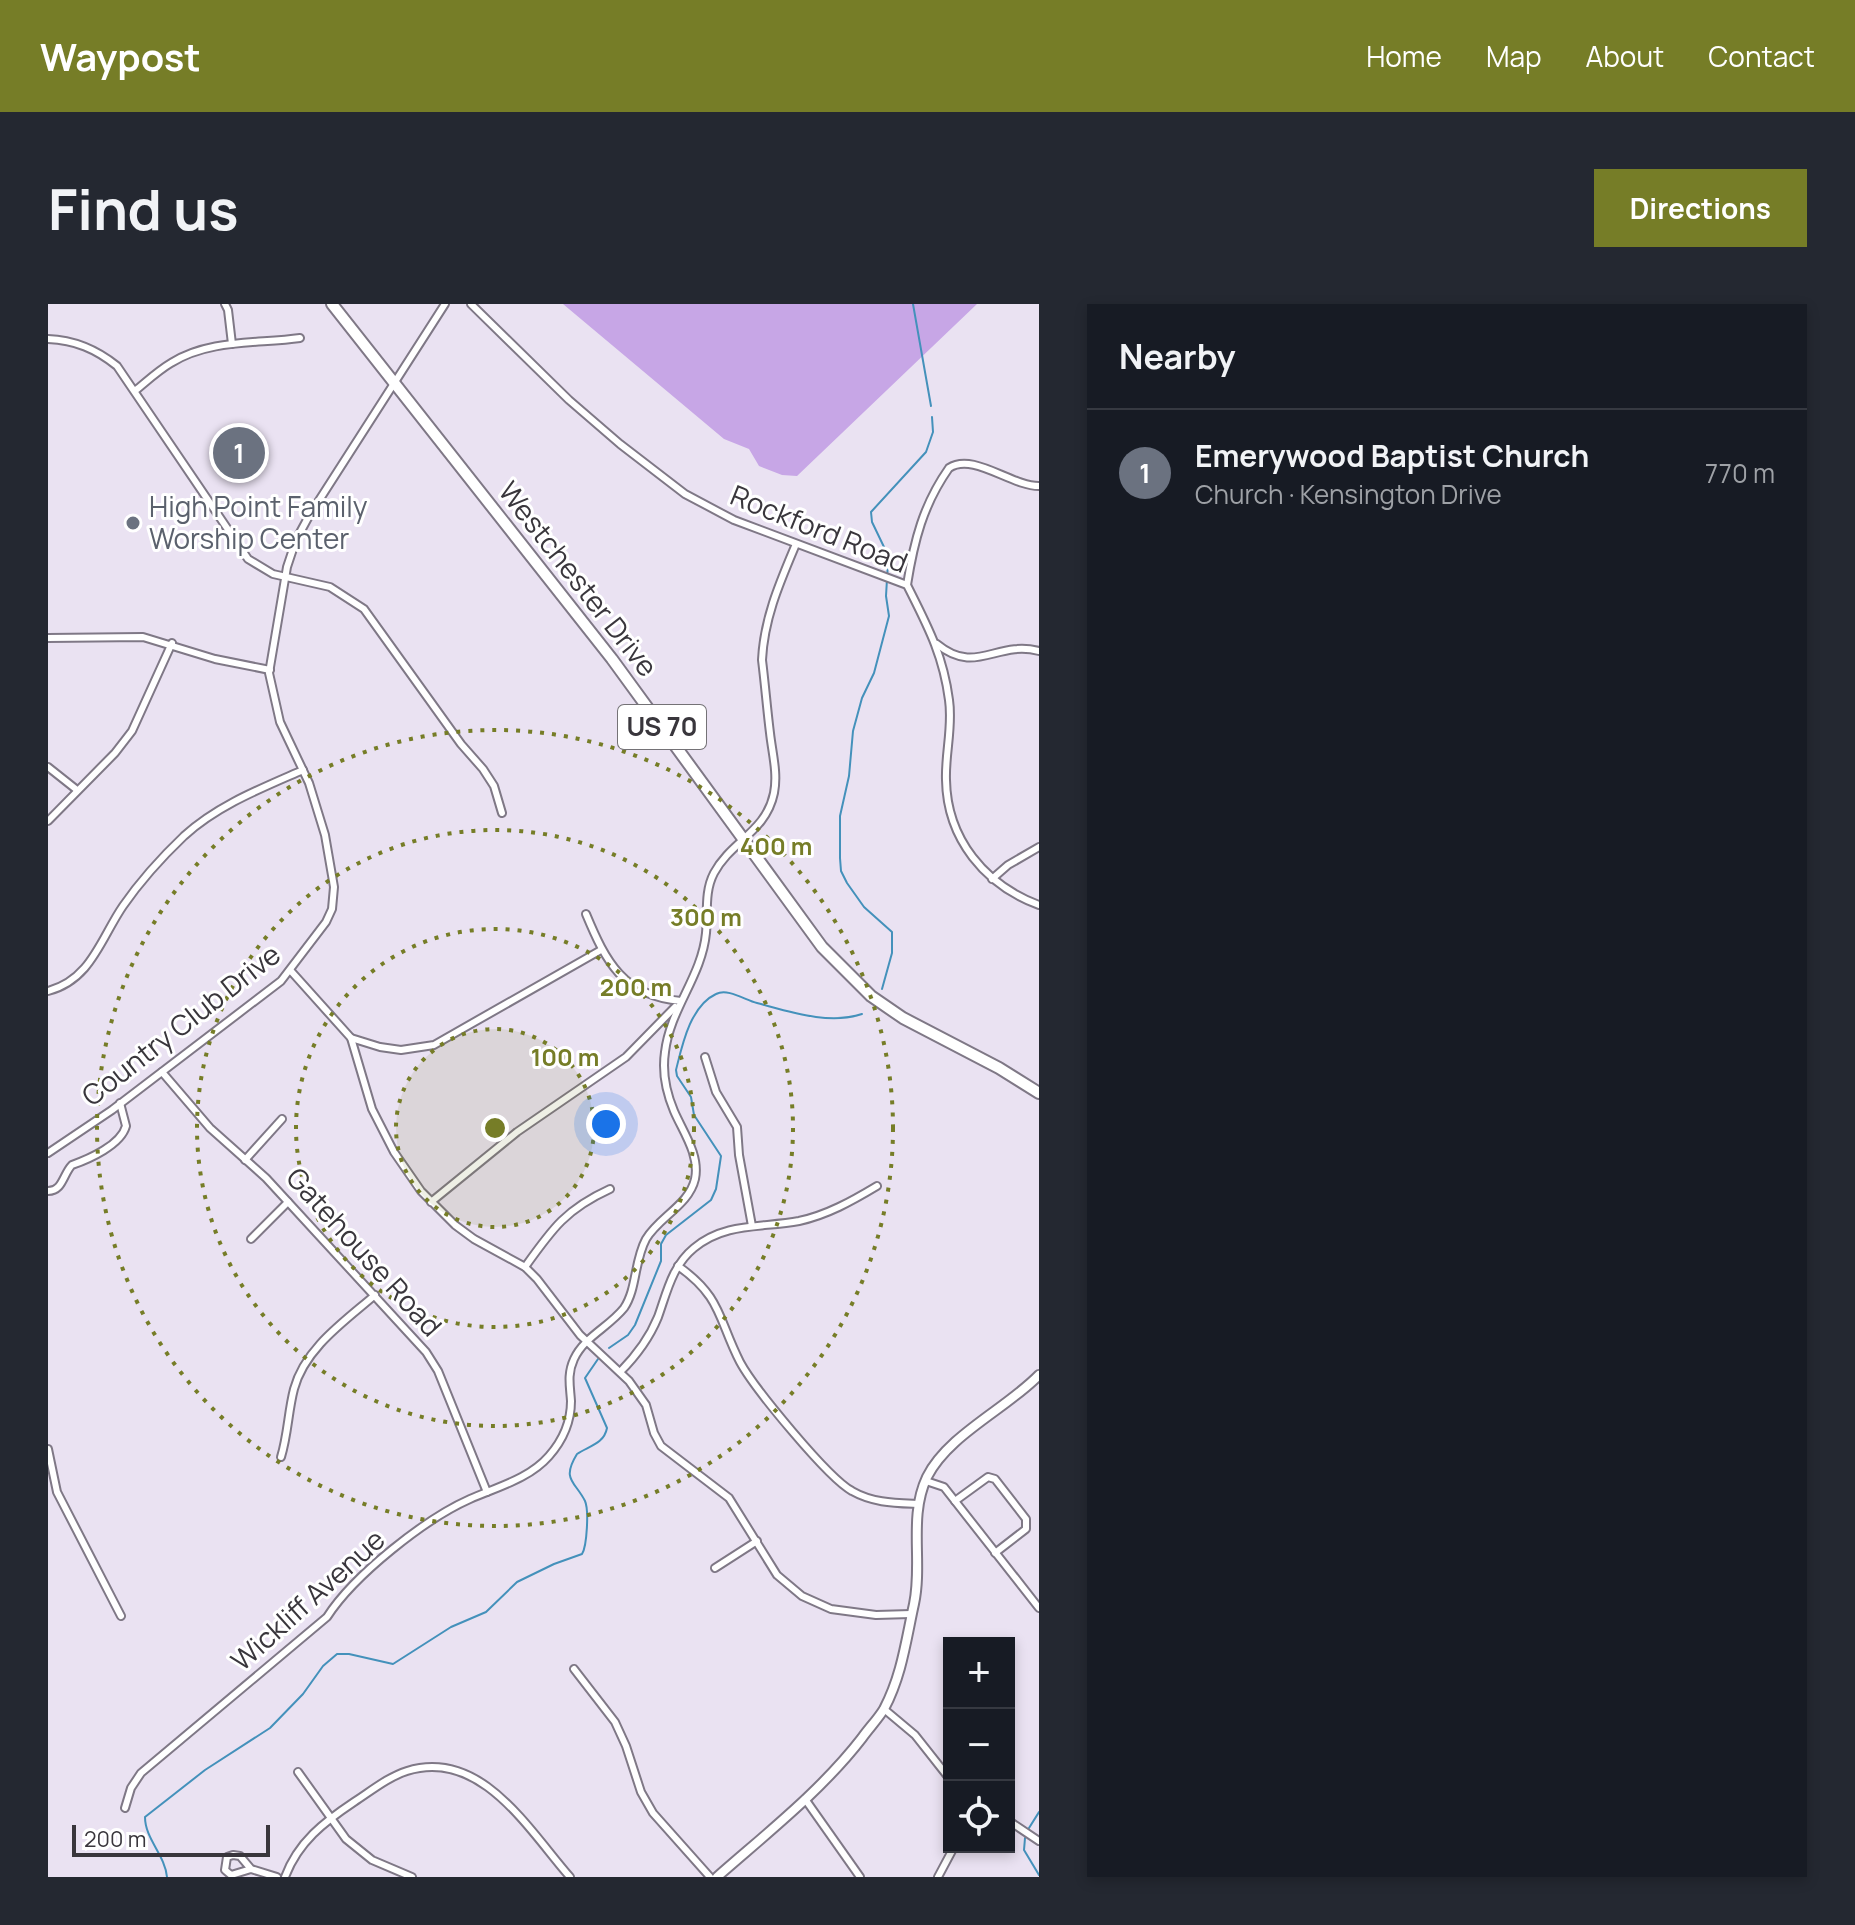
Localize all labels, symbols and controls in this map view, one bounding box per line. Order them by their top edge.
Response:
text: Waypost [40,30,201,82]
text: Home [1366,37,1442,75]
text: Map [1486,37,1542,75]
text: About [1586,37,1664,75]
text: Contact [1708,37,1815,75]
button: Directions [1594,169,1807,247]
text: Find us [48,170,239,247]
text: Nearby [1119,333,1235,379]
pin: 1 [213,423,265,483]
text: Emerywood Baptist Church [1195,435,1589,476]
text: 1 [1139,455,1151,491]
text: 770 m [1705,455,1775,491]
street label: Westchester Drive [491,473,667,684]
street label: Rockford Road [725,475,914,581]
text: Church · Kensington Drive [1195,476,1502,512]
place label: High Point Family Worship Center [149,487,368,557]
marker: High Point Family Worship Center [124,514,142,532]
road number: US 70 [618,705,706,749]
text: 400 m [740,829,812,862]
text: 300 m [670,900,742,933]
street label: Country Club Drive [73,935,288,1114]
text: 200 m [600,970,672,1003]
text: 100 m [531,1040,599,1073]
your location [586,1104,626,1144]
centre of rings [481,1114,509,1142]
street label: Gatehouse Road [279,1159,451,1344]
street label: Wickliff Avenue [222,1520,392,1679]
map controls [943,1637,1015,1853]
button: + [943,1637,1015,1709]
button: − [943,1709,1015,1781]
button: locate [943,1781,1015,1853]
scale bar [72,1821,270,1857]
text: 200 m [84,1824,146,1854]

